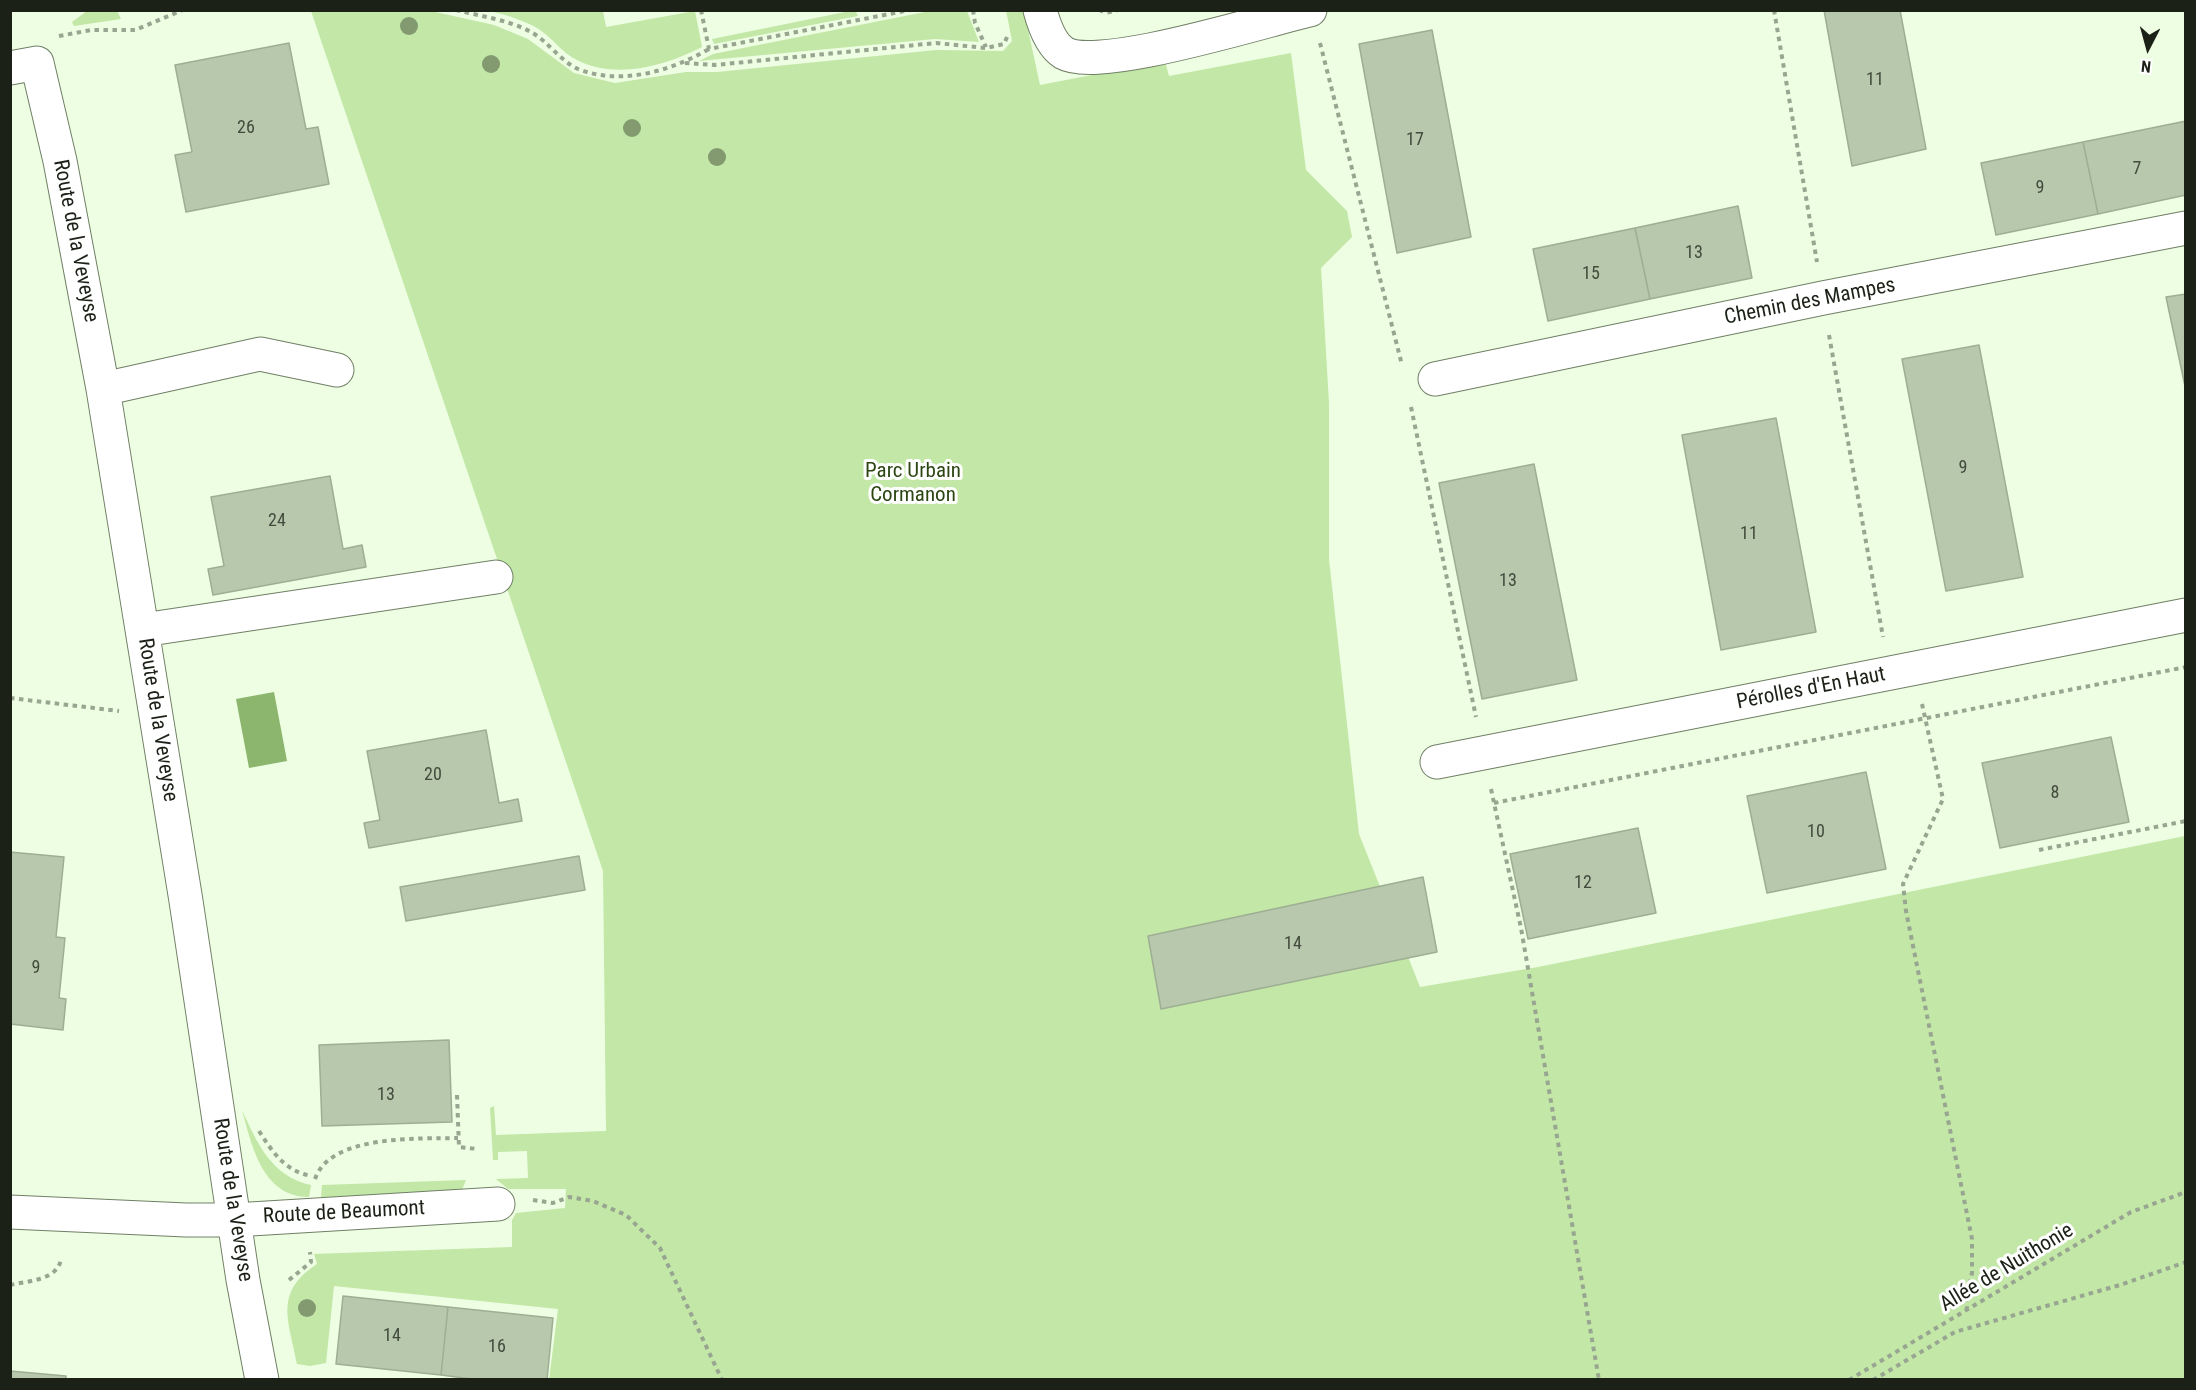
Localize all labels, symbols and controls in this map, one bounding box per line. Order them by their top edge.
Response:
north arrow [2118,18,2178,78]
text: N [2140,56,2152,76]
house number: 11 [1866,69,1884,91]
house number: 26 [237,117,255,139]
house number: 17 [1406,129,1424,151]
street label: Route de la Veveyse [47,157,103,325]
house number: 7 [2133,158,2141,180]
house number: 9 [2036,177,2044,199]
house number: 13 [1685,242,1703,264]
house number: 15 [1582,263,1600,285]
street label: Chemin des Mampes [1722,273,1898,331]
house number: 9 [1959,457,1967,479]
park label: Parc Urbain Cormanon [865,459,961,509]
house number: 24 [268,510,286,532]
house number: 11 [1740,523,1758,545]
house number: 13 [1499,570,1517,592]
street label: Route de la Veveyse [132,636,182,804]
street label: Pérolles d'En Haut [1735,662,1887,716]
house number: 20 [424,764,442,786]
house number: 8 [2051,782,2059,804]
house number: 10 [1807,821,1825,843]
house number: 12 [1574,872,1592,894]
house number: 14 [1284,933,1302,955]
house number: 9 [32,957,40,979]
house number: 13 [377,1084,395,1106]
street label: Route de la Veveyse [207,1116,257,1284]
street label: Route de Beaumont [262,1196,426,1230]
street label: Allée de Nuithonie [1936,1218,2078,1318]
house number: 14 [383,1325,401,1347]
house number: 16 [488,1336,506,1358]

